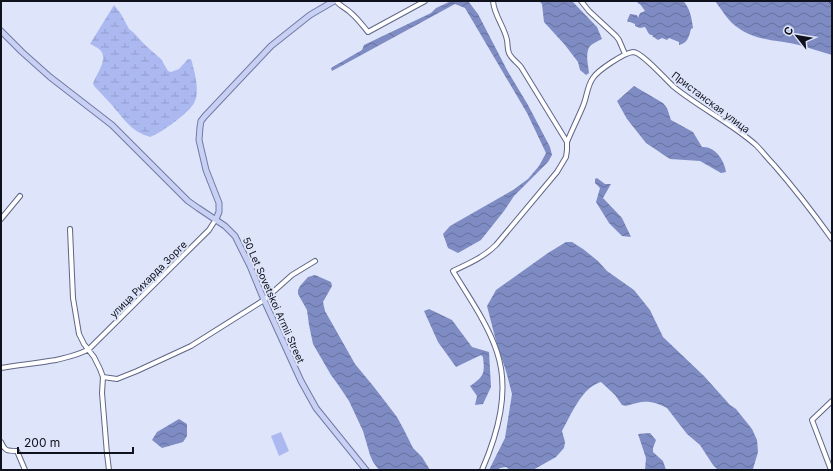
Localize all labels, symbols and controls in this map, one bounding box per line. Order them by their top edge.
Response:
north arrow [777,16,817,56]
text: С [780,24,797,38]
street label: Пристанская улица [669,69,753,135]
street label: 50 Let Sovetskoi Armii Street [241,235,308,366]
street label: улица Рихарда Зорге [107,238,189,320]
scale bar [18,429,133,455]
text: 200 m [24,435,60,450]

